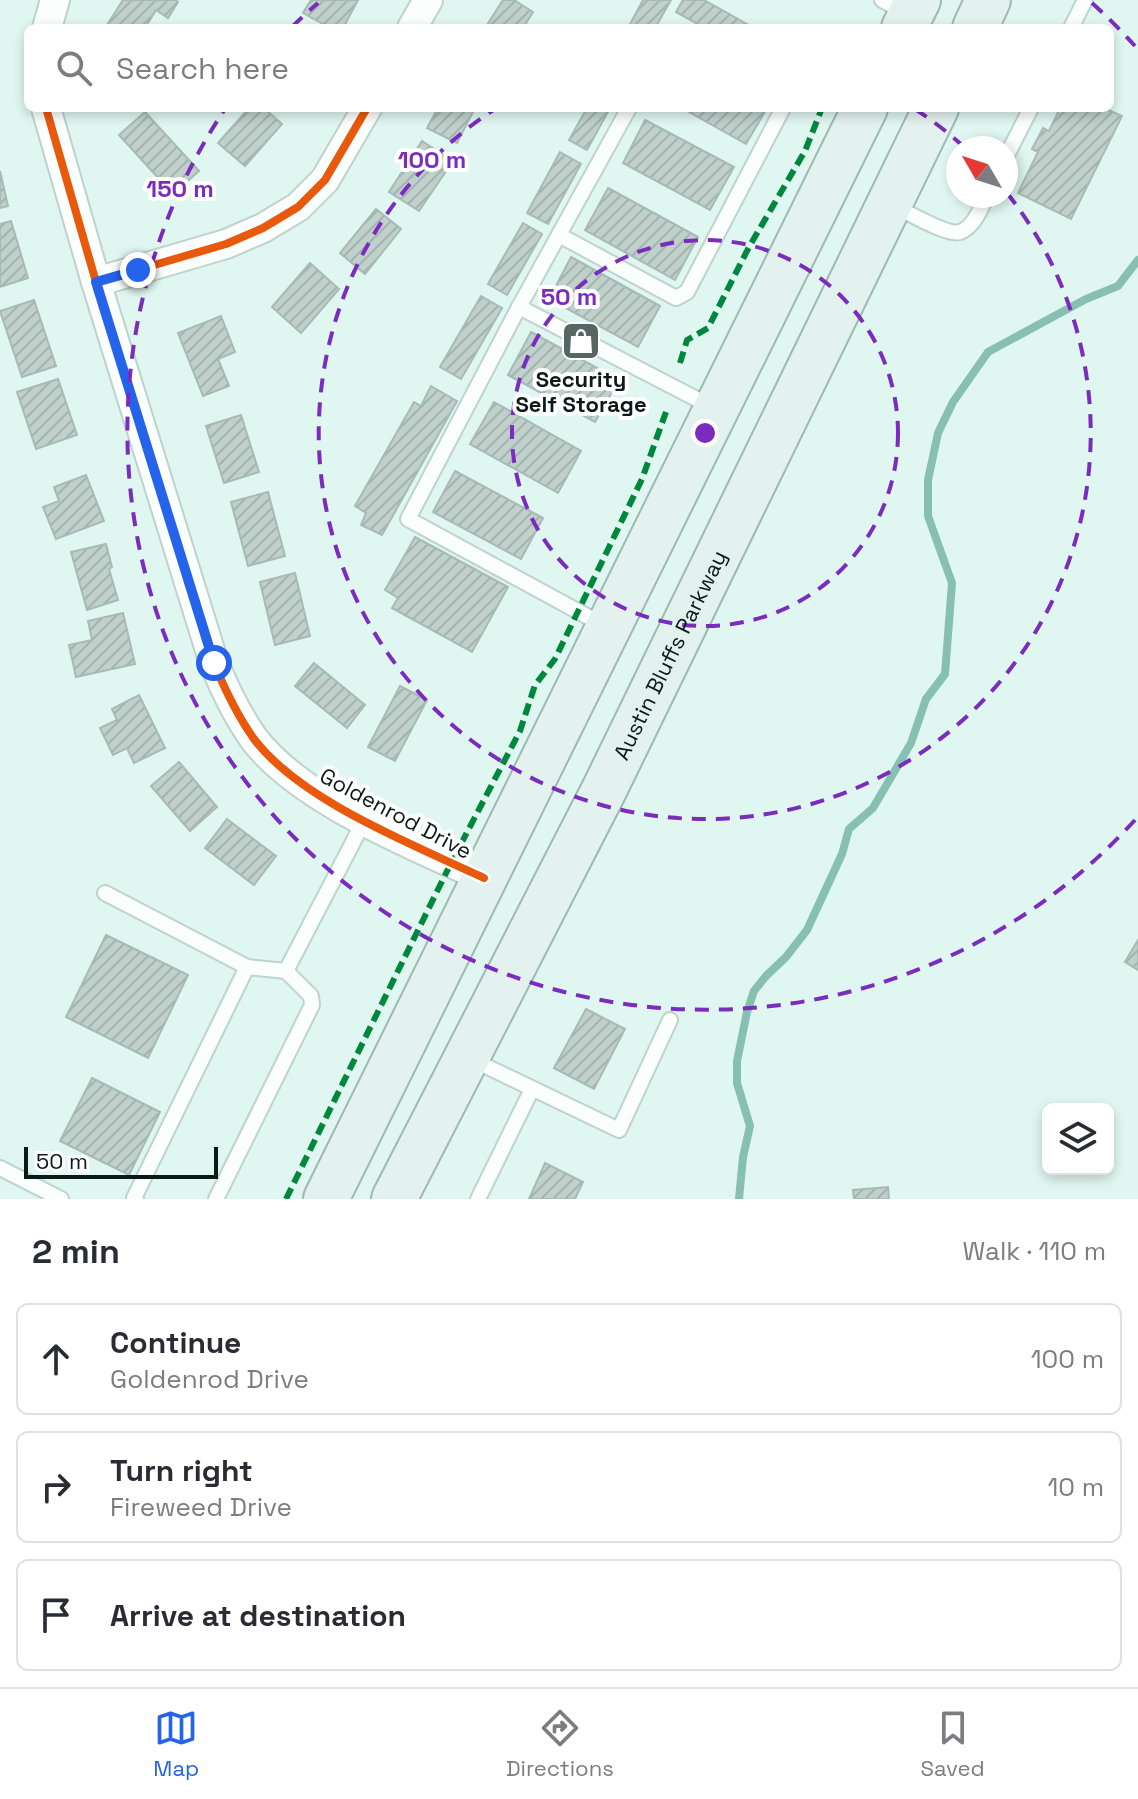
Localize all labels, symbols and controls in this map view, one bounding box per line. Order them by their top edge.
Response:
search box [24,24,1114,112]
icon: search [52,46,96,90]
text: Search here [116,49,289,88]
north arrow [946,136,1018,208]
text: 100 m [398,144,466,175]
text: 150 m [146,173,214,204]
route end [120,252,156,288]
text: 50 m [541,281,597,312]
shop icon: Security Self Storage [560,320,602,362]
place label: Security Self Storage [515,365,647,418]
centre of rings [691,419,719,447]
street label: Austin Bluffs Parkway [607,546,733,764]
route start [196,645,232,681]
street label: Goldenrod Drive [315,761,477,865]
map controls [1042,1103,1114,1175]
button: layers [1042,1103,1114,1175]
scale bar [24,1143,218,1179]
text: 50 m [36,1147,88,1175]
text: 2 min [32,1230,120,1273]
text: Walk · 110 m [963,1234,1106,1268]
text: Continue [110,1323,241,1362]
icon: ahead [34,1337,78,1381]
text: 100 m [1031,1342,1104,1376]
text: Goldenrod Drive [110,1362,309,1396]
text: Turn right [110,1451,253,1490]
icon: right [34,1465,78,1509]
text: 10 m [1047,1470,1104,1504]
text: Fireweed Drive [110,1490,292,1524]
icon: arrive [34,1593,78,1637]
text: Arrive at destination [110,1596,406,1635]
tab: Map [153,1706,199,1782]
tab: Directions [506,1706,614,1782]
tab: Saved [920,1706,985,1782]

